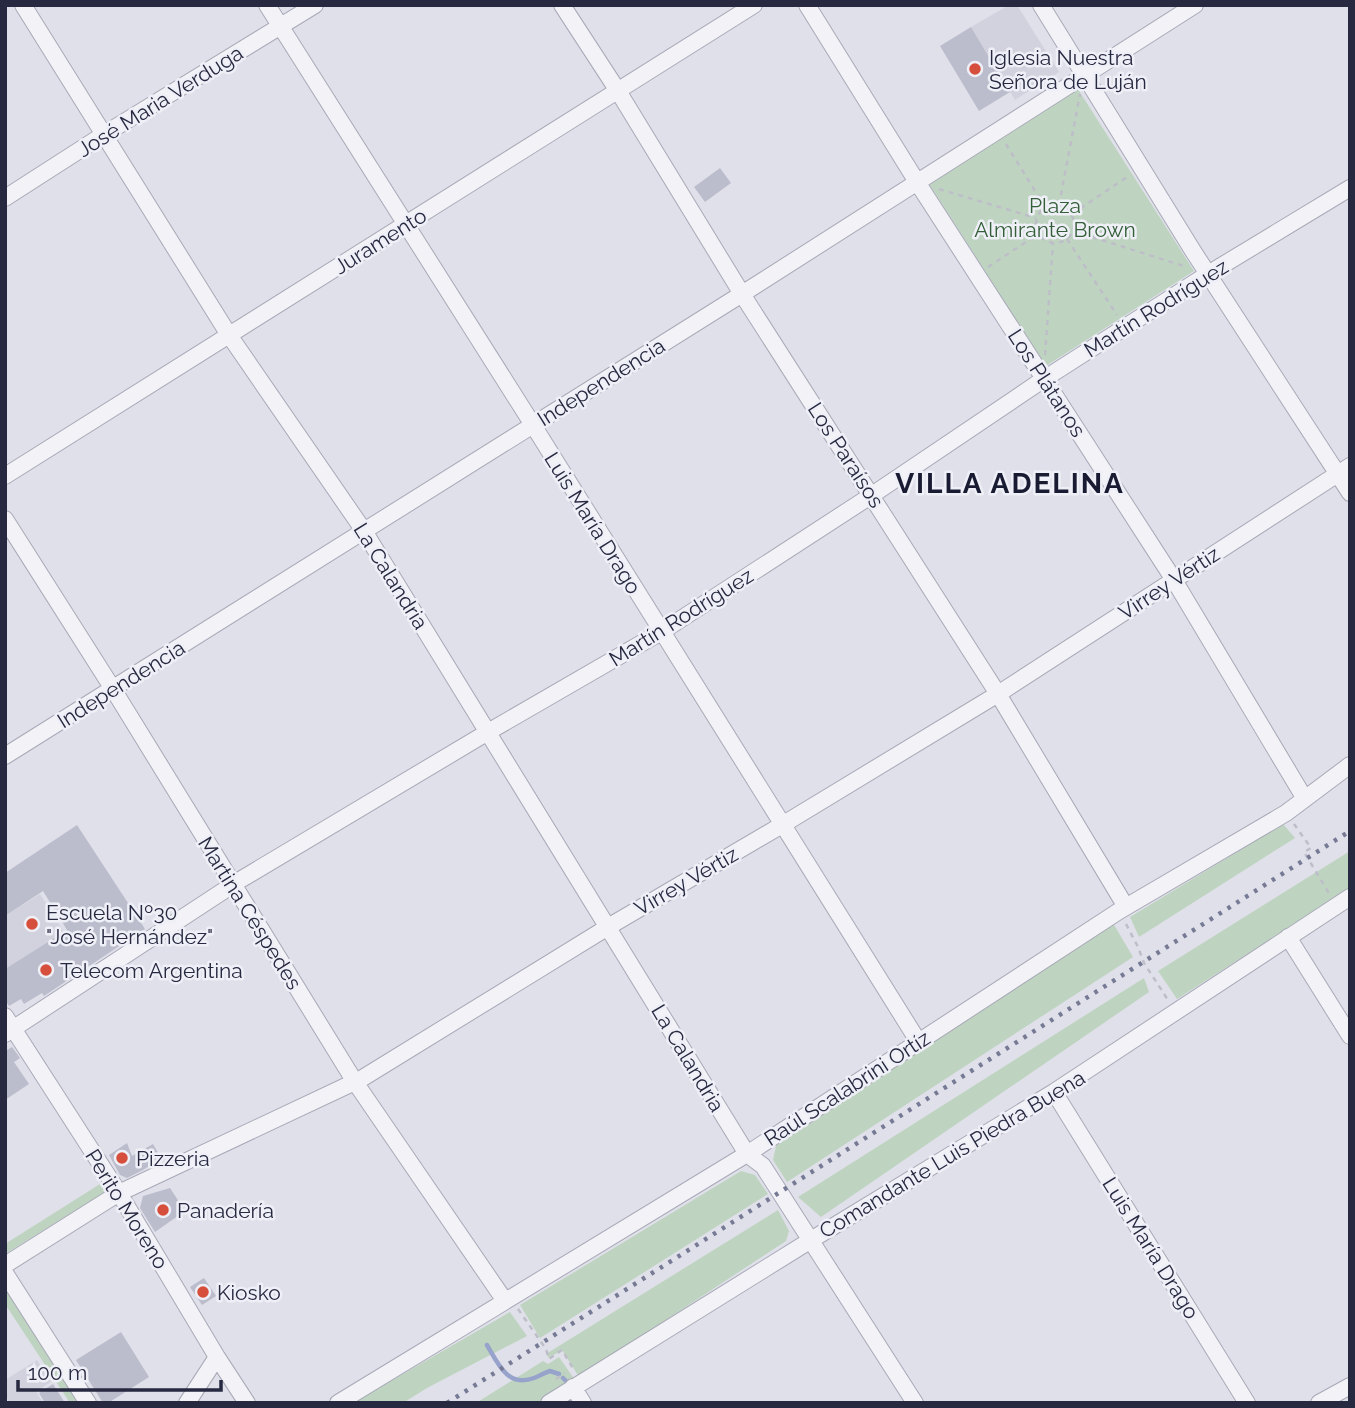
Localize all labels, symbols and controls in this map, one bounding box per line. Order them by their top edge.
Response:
street label: José Maria Verduga [73,40,247,162]
place label: Iglesia Nuestra Señora de Luján [989,45,1147,94]
marker: Iglesia Nuestra Señora de Luján [967,61,983,77]
park label: Plaza Almirante Brown [974,193,1136,242]
street label: Juramento [329,203,431,279]
street label: Martín Rodríguez [1079,254,1233,362]
street label: Los Plátanos [1003,324,1091,442]
street label: Independencia [533,333,669,431]
street label: Los Paraísos [803,398,889,512]
street label: Luis María Drago [539,447,647,599]
district label: VILLA ADELINA [895,467,1125,500]
street label: La Calandria [348,518,434,634]
street label: Virrey Vértiz [1114,541,1224,625]
street label: Martín Rodríguez [604,563,758,671]
street label: Independencia [53,635,189,733]
street label: Martina Céspedes [193,832,307,994]
street label: Virrey Vértiz [630,841,742,921]
place label: Escuela Nº30 "José Hernández" [46,900,213,949]
marker: Escuela Nº30 "José Hernández" [24,916,40,932]
place label: Telecom Argentina [60,958,243,983]
marker: Telecom Argentina [38,962,54,978]
street label: La Calandria [646,1000,730,1116]
street label: Raúl Scalabrini Ortíz [759,1025,935,1151]
street label: Comandante Luis Piedra Buena [815,1065,1089,1243]
street label: Perito Moreno [80,1144,174,1274]
place label: Pizzeria [136,1146,210,1171]
marker: Pizzeria [114,1150,130,1166]
street label: Luis María Drago [1097,1172,1205,1324]
place label: Panadería [177,1198,274,1223]
marker: Panadería [155,1202,171,1218]
place label: Kiosko [217,1280,281,1305]
marker: Kiosko [195,1284,211,1300]
scale bar [18,1348,220,1392]
text: 100 m [28,1360,87,1385]

